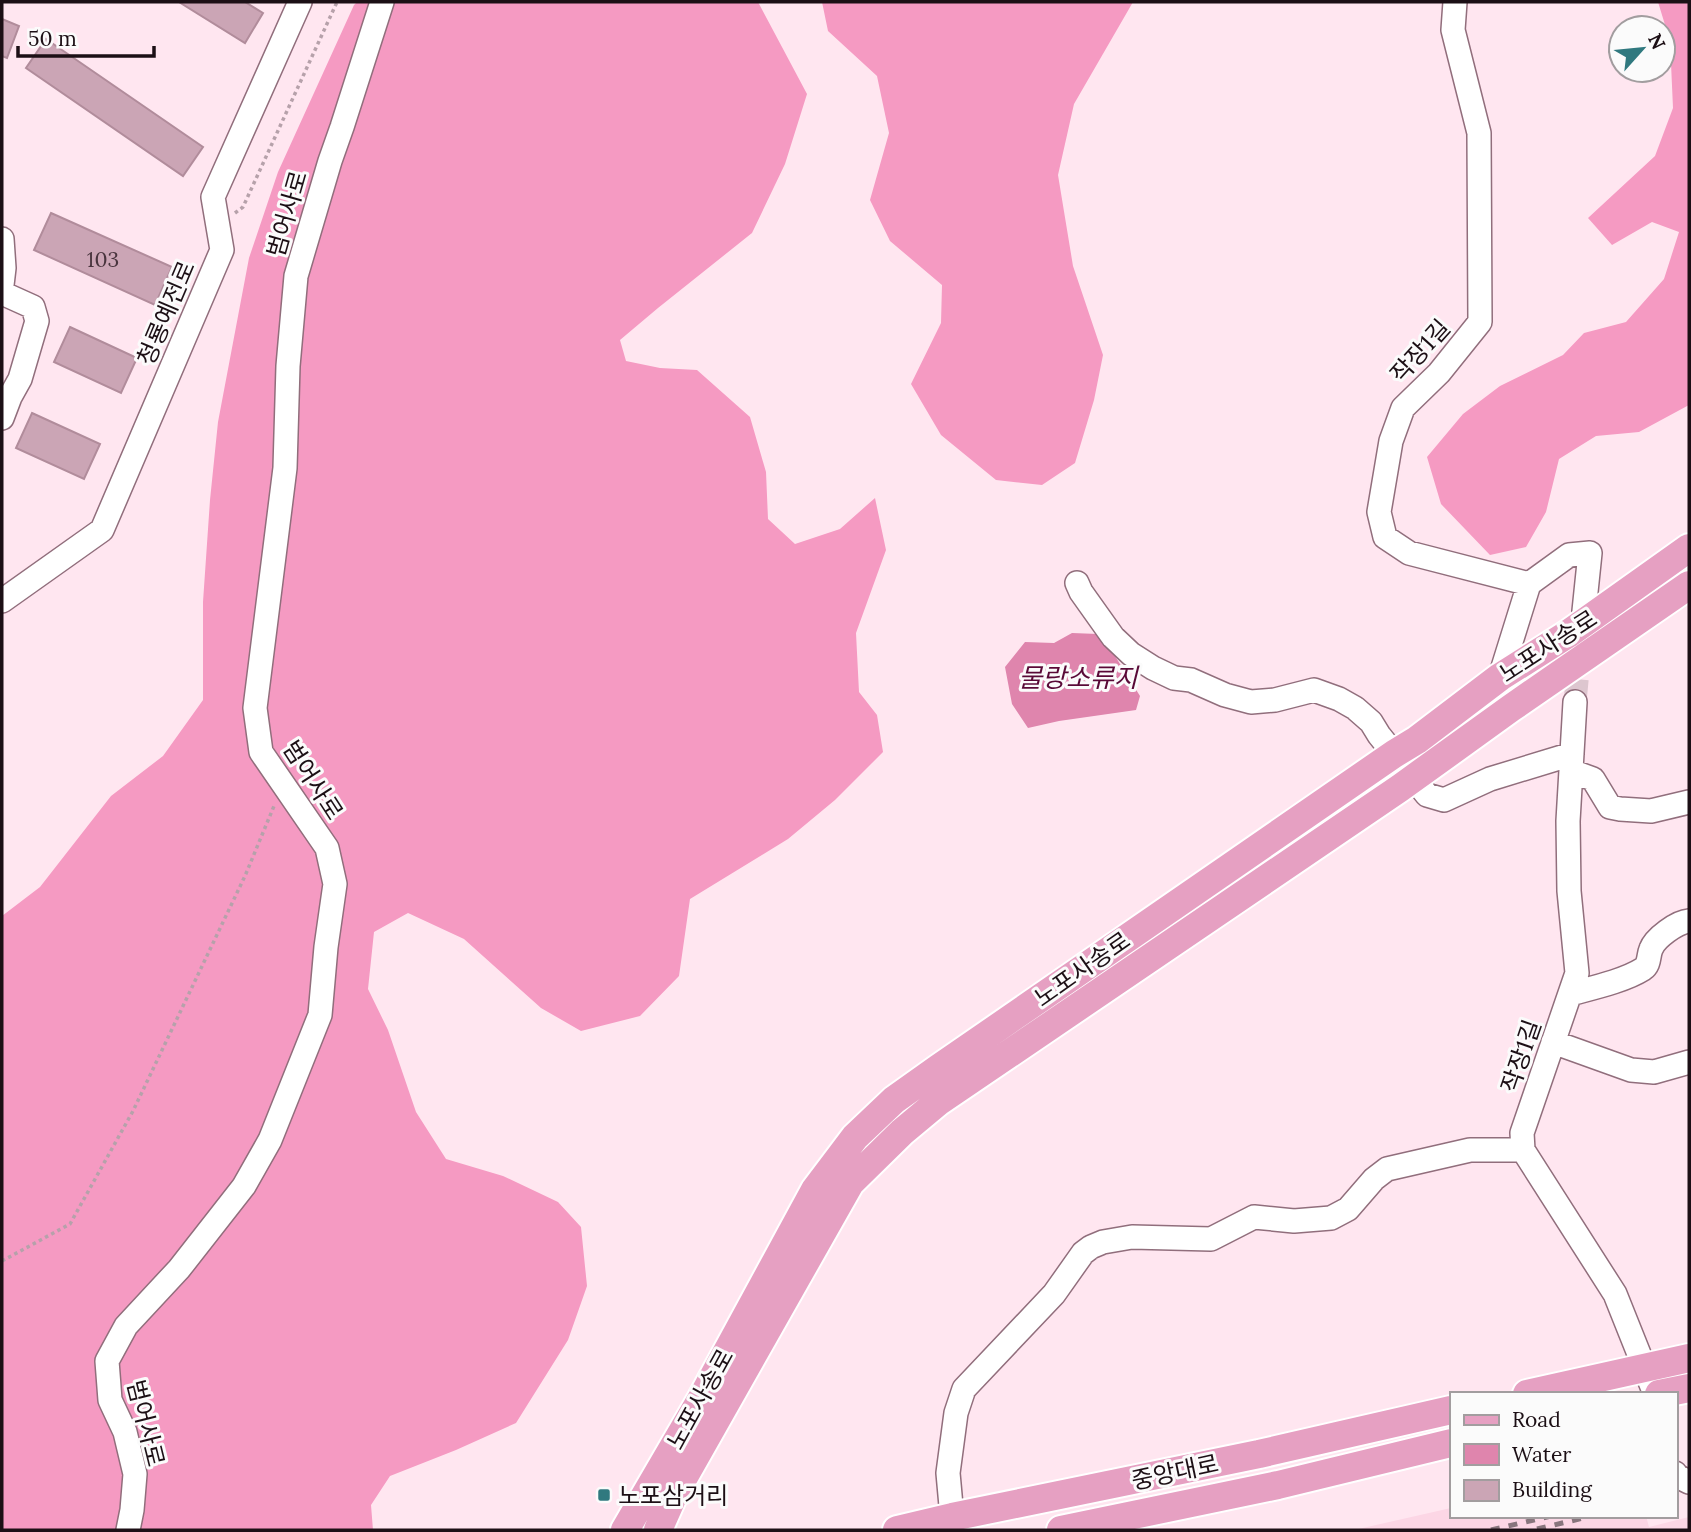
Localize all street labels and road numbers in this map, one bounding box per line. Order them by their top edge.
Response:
street label: 범어사로 [260,167,314,261]
street label: 청룡예전로 [130,256,202,370]
street label: 작장1길 [1383,313,1457,389]
street label: 노포사송로 [1493,603,1603,689]
street label: 범어사로 [276,735,350,825]
street label: 노포사송로 [1028,925,1136,1013]
street label: 작장1길 [1494,1016,1548,1096]
street label: 노포사송로 [660,1343,740,1455]
street label: 범어사로 [120,1376,172,1470]
street label: 중앙대로 [1129,1448,1221,1496]

